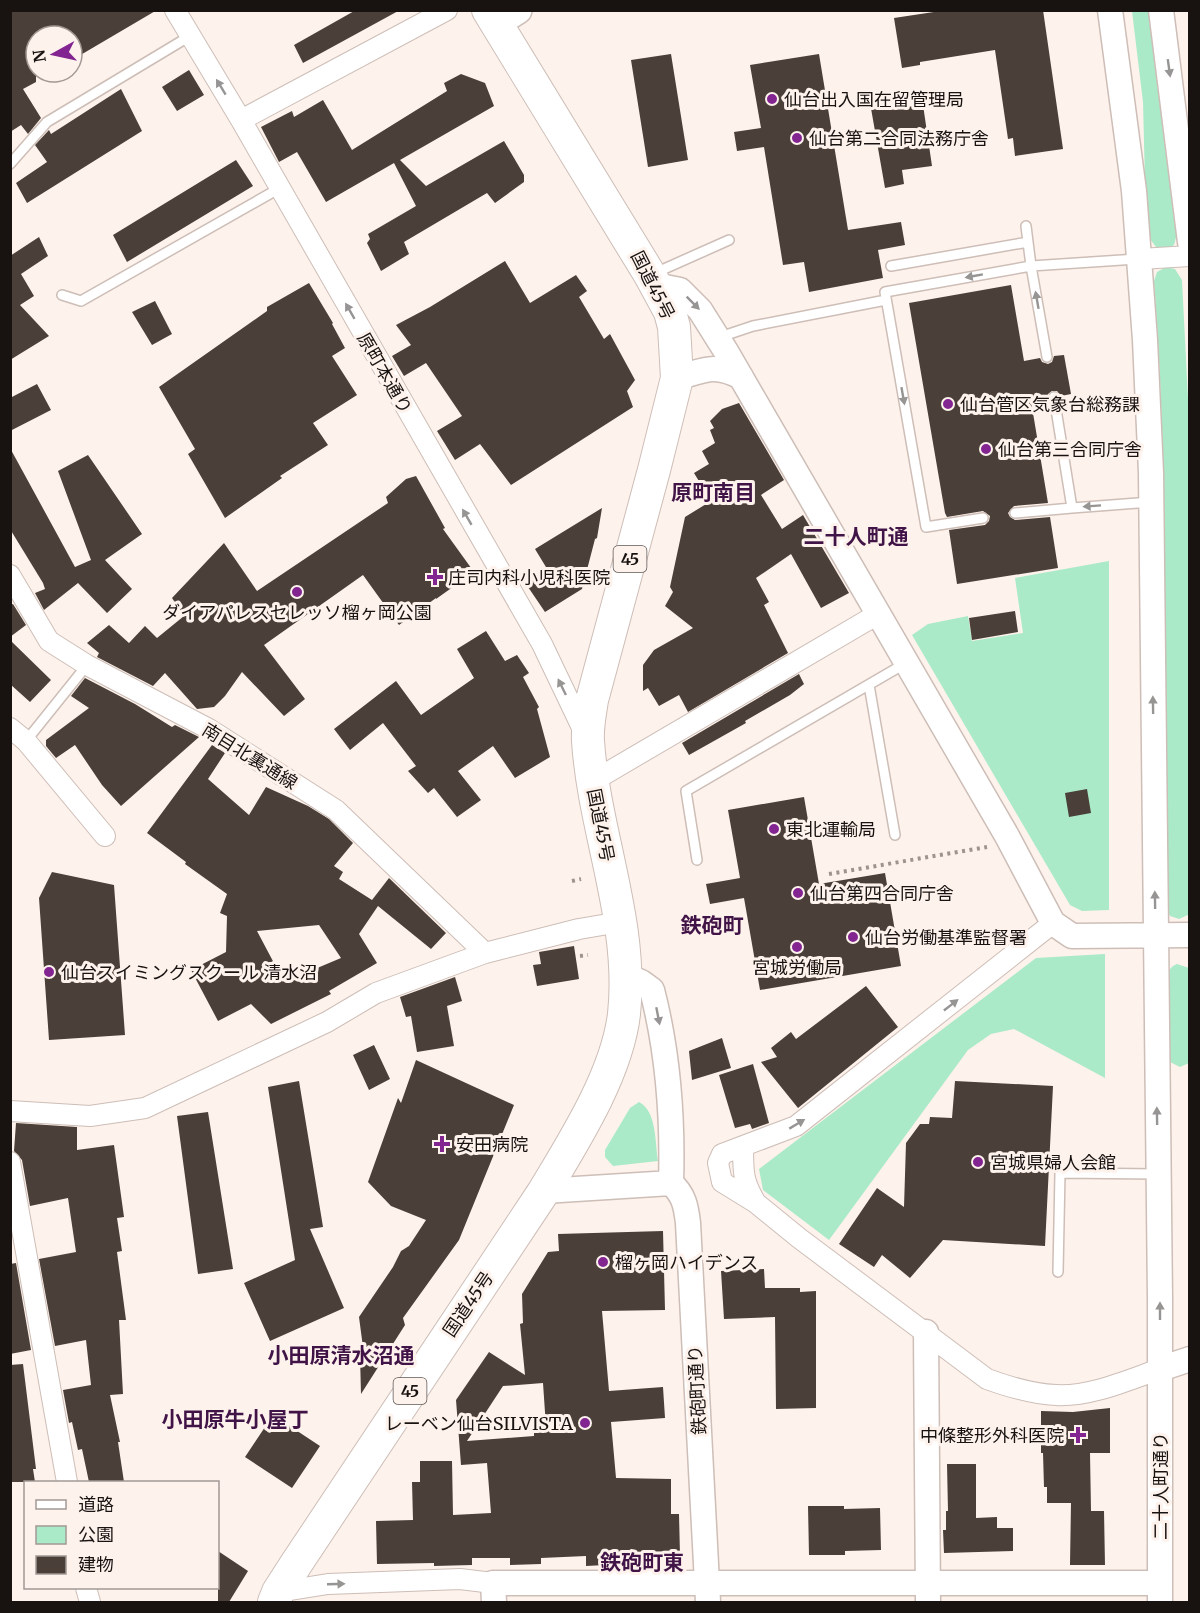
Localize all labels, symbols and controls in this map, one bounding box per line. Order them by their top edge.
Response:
north arrow [24,24,84,84]
text: N [28,48,50,64]
one-way arrow [1164,59,1173,78]
one-way arrow [216,78,226,95]
place label: 仙台出入国在留管理局 [784,88,964,111]
marker: 仙台出入国在留管理局 [765,92,779,106]
place label: 仙台第二合同法務庁舎 [809,127,989,150]
marker: 仙台第二合同法務庁舎 [790,131,804,145]
street label: 国道45号 [626,247,680,323]
one-way arrow [964,272,983,281]
one-way arrow [1032,290,1041,309]
one-way arrow [685,295,699,309]
one-way arrow [345,302,355,319]
street label: 原町本通り [353,328,417,418]
one-way arrow [899,386,908,405]
place label: 仙台管区気象台総務課 [960,393,1140,416]
marker: 仙台管区気象台総務課 [941,397,955,411]
place label: 仙台第三合同庁舎 [998,438,1142,461]
marker: 仙台第三合同庁舎 [979,442,993,456]
district label: 原町南目 [671,479,755,506]
one-way arrow [1083,501,1102,511]
one-way arrow [462,508,472,525]
district label: 二十人町通 [804,523,909,550]
road number: 45 [614,546,646,572]
place label: 庄司内科小児科医院 [448,566,610,589]
marker: 庄司内科小児科医院 [426,568,444,586]
marker: ダイアパレスセレッソ榴ヶ岡公園 [290,585,304,599]
place label: ダイアパレスセレッソ榴ヶ岡公園 [162,601,432,624]
one-way arrow [557,678,566,695]
one-way arrow [1148,696,1158,715]
street label: 南目北裏通線 [198,718,302,794]
street label: 国道45号 [583,786,619,864]
place label: 東北運輸局 [786,818,876,841]
marker: 東北運輸局 [767,822,781,836]
place label: 仙台第四合同庁舎 [810,882,954,905]
marker: 仙台第四合同庁舎 [791,886,805,900]
one-way arrow [1150,891,1160,910]
district label: 鉄砲町 [681,912,744,939]
place label: 仙台労働基準監督署 [865,926,1027,949]
marker: 仙台労働基準監督署 [846,930,860,944]
marker: 宮城労働局 [790,940,804,954]
place label: 宮城労働局 [752,956,842,979]
place label: 仙台スイミングスクール 清水沼 [61,961,317,984]
marker: 仙台スイミングスクール 清水沼 [42,965,56,979]
one-way arrow [943,999,958,1011]
one-way arrow [654,1006,663,1025]
one-way arrow [1153,1107,1162,1126]
one-way arrow [789,1119,805,1130]
place label: 安田病院 [456,1133,528,1156]
marker: 安田病院 [433,1135,451,1153]
place label: 宮城県婦人会館 [990,1151,1116,1174]
marker: 宮城県婦人会館 [971,1155,985,1169]
place label: 榴ヶ岡ハイデンス [615,1251,758,1274]
marker: 榴ヶ岡ハイデンス [596,1255,610,1269]
street label: 国道45号 [438,1267,498,1341]
one-way arrow [1155,1301,1165,1320]
district label: 小田原清水沼通 [268,1342,415,1369]
street label: 鉄砲町通り [683,1344,711,1436]
road number: 45 [394,1378,426,1404]
district label: 小田原牛小屋丁 [162,1406,309,1433]
place label: レーベン仙台SILVISTA [385,1412,573,1435]
marker: レーベン仙台SILVISTA [578,1416,592,1430]
place label: 中條整形外科医院 [920,1424,1064,1447]
marker: 中條整形外科医院 [1069,1426,1087,1444]
street label: 二十人町通り [1149,1432,1172,1540]
legend [24,1481,219,1589]
text: 道路 [78,1493,114,1516]
text: 公園 [78,1523,114,1546]
district label: 鉄砲町東 [600,1549,684,1576]
text: 建物 [78,1553,114,1576]
one-way arrow [326,1579,345,1589]

